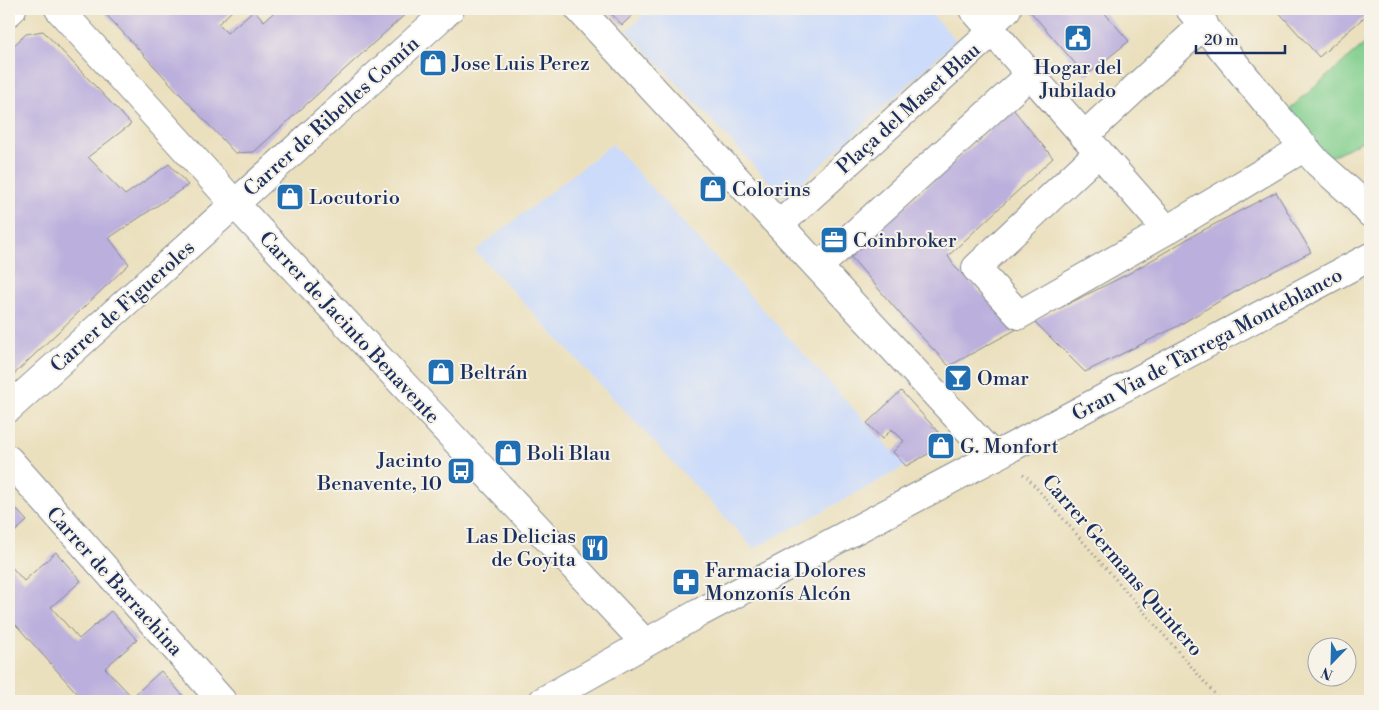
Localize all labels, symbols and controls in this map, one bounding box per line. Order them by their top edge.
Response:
scale bar [1196,22,1285,54]
public building icon: Hogar del Jubilado [1063,23,1093,53]
text: 20 m [1204,31,1239,50]
street label: Carrer de Ribelles Comín [239,32,425,203]
street label: Plaça del Maset Blau [832,38,987,180]
shop icon: Jose Luis Perez [418,48,448,78]
place label: Jose Luis Perez [451,52,590,77]
place label: Hogar del Jubilado [1034,56,1122,104]
shop icon: Colorins [698,174,728,204]
place label: Colorins [732,178,810,203]
shop icon: Locutorio [275,182,305,212]
place label: Locutorio [309,186,400,211]
office icon: Coinbroker [819,225,849,255]
street label: Carrer de Jacinto Benavente [253,227,445,429]
place label: Coinbroker [853,229,957,254]
street label: Carrer de Figueroles [46,236,200,379]
street label: Gran Via de Tàrrega Monteblanco [1068,263,1347,427]
shop icon: Beltrán [426,357,456,387]
place label: Beltrán [459,361,528,386]
bar icon: Omar [943,363,973,393]
place label: Omar [977,367,1029,392]
shop icon: G. Monfort [926,431,956,461]
place label: G. Monfort [960,435,1059,460]
shop icon: Boli Blau [493,438,523,468]
place label: Boli Blau [526,442,611,467]
place label: Jacinto Benavente, 10 [316,449,442,497]
bus stop icon: Jacinto Benavente, 10 [446,456,476,486]
street label: Carrer Germans Quintero [1036,470,1208,662]
street label: Carrer de Barrachina [40,502,188,662]
place label: Las Delicias de Goyita [466,525,577,573]
restaurant icon: Las Delicias de Goyita [580,533,610,563]
place label: Farmacia Dolores Monzonís Alcón [705,559,866,607]
pharmacy icon: Farmacia Dolores Monzonís Alcón [671,567,701,597]
north arrow [1306,638,1356,688]
text: N [1319,663,1336,683]

